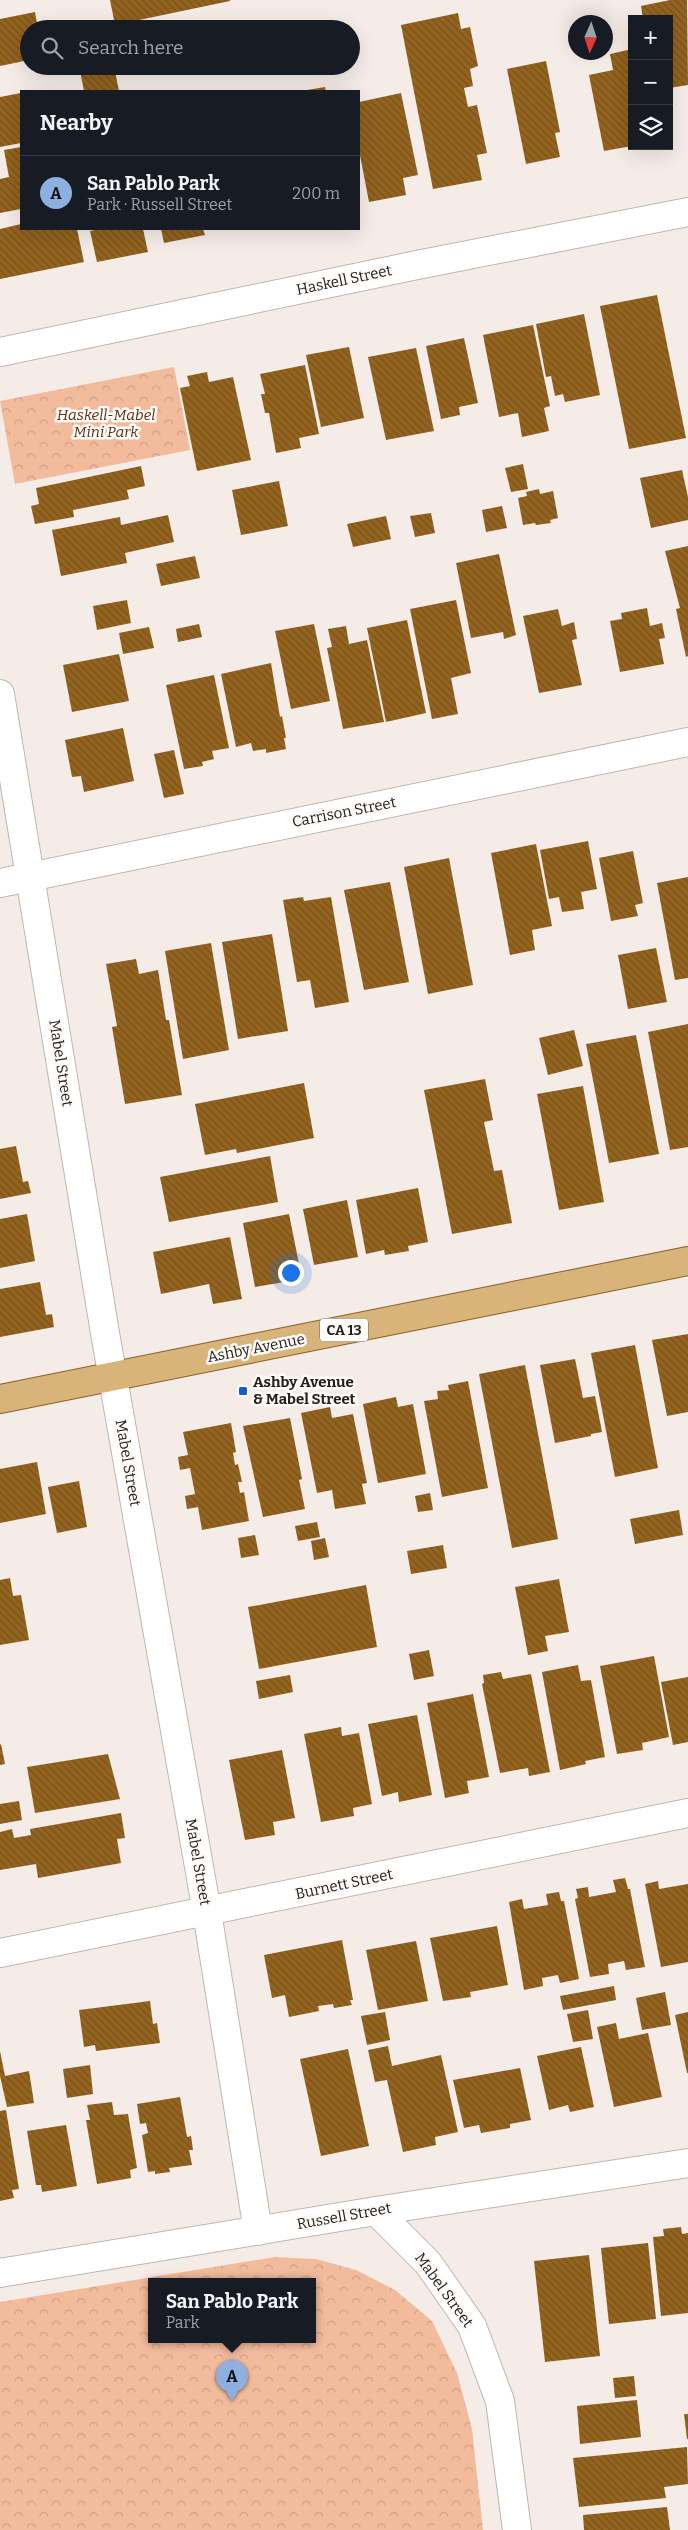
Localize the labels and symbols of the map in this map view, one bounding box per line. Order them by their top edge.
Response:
north arrow [568,15,613,60]
street label: Haskell Street [295,261,394,299]
park label: Haskell-Mabel Mini Park [57,406,155,441]
street label: Carrison Street [290,793,398,831]
street label: Mabel Street [45,1018,77,1108]
your location [278,1260,304,1286]
road number: CA 13 [320,1318,368,1342]
street label: Ashby Avenue [206,1330,306,1366]
place label: Ashby Avenue & Mabel Street [253,1373,356,1408]
marker: Ashby Avenue & Mabel Street [237,1385,249,1397]
street label: Mabel Street [112,1418,145,1508]
street label: Mabel Street [182,1817,215,1907]
street label: Burnett Street [294,1865,395,1903]
street label: Russell Street [295,2199,393,2233]
street label: Mabel Street [411,2249,477,2331]
pin: A [216,2360,248,2401]

